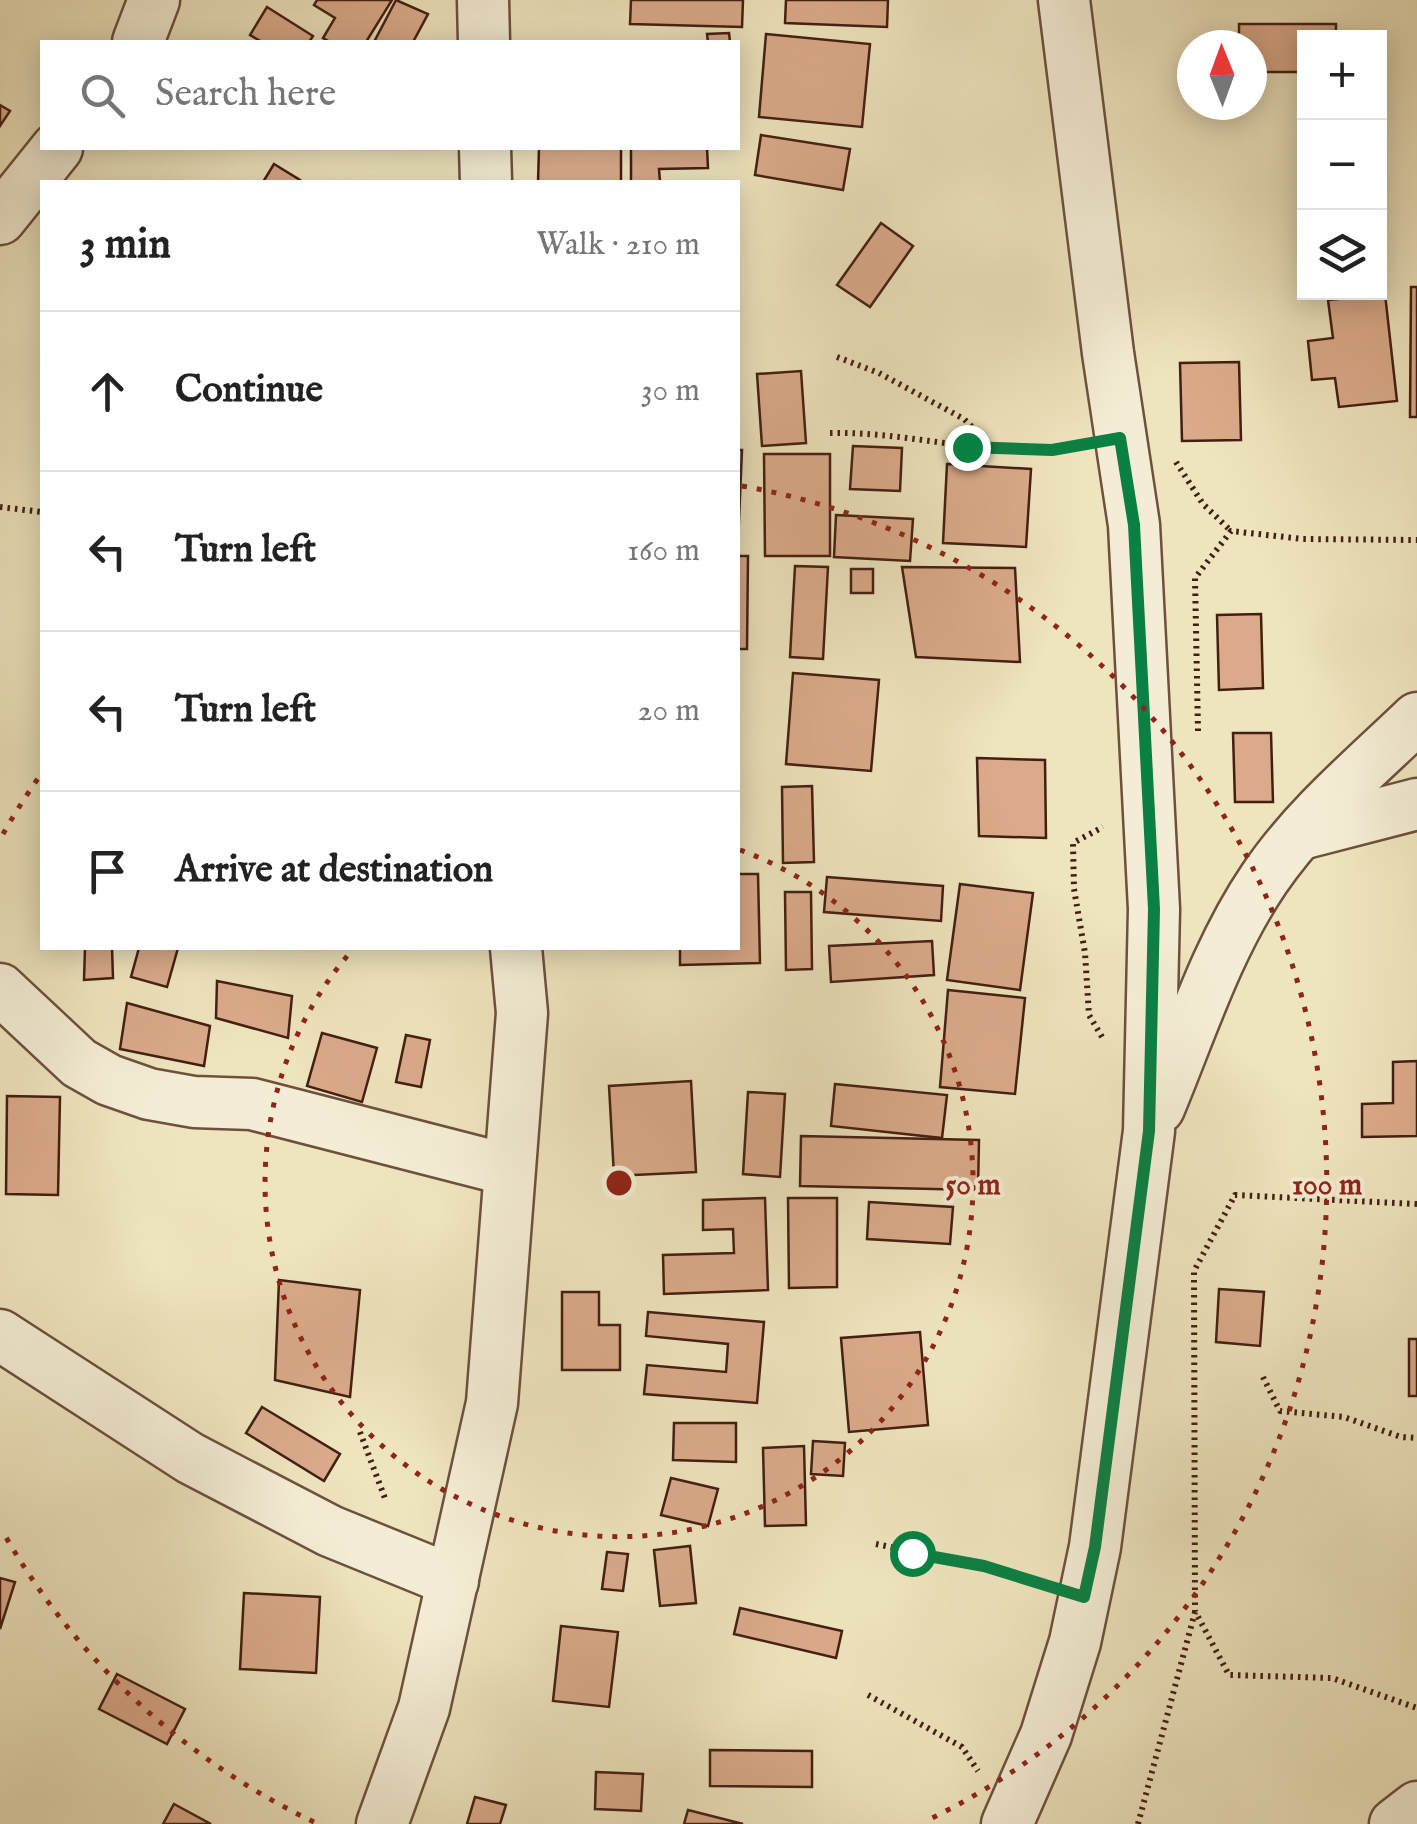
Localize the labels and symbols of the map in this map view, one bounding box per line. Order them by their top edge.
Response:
north arrow [1177,30,1267,120]
route end [945,425,991,471]
centre of rings [601,1165,637,1201]
text: 50 m [945,1167,1001,1205]
text: 100 m [1292,1167,1362,1205]
route start [890,1531,936,1577]

